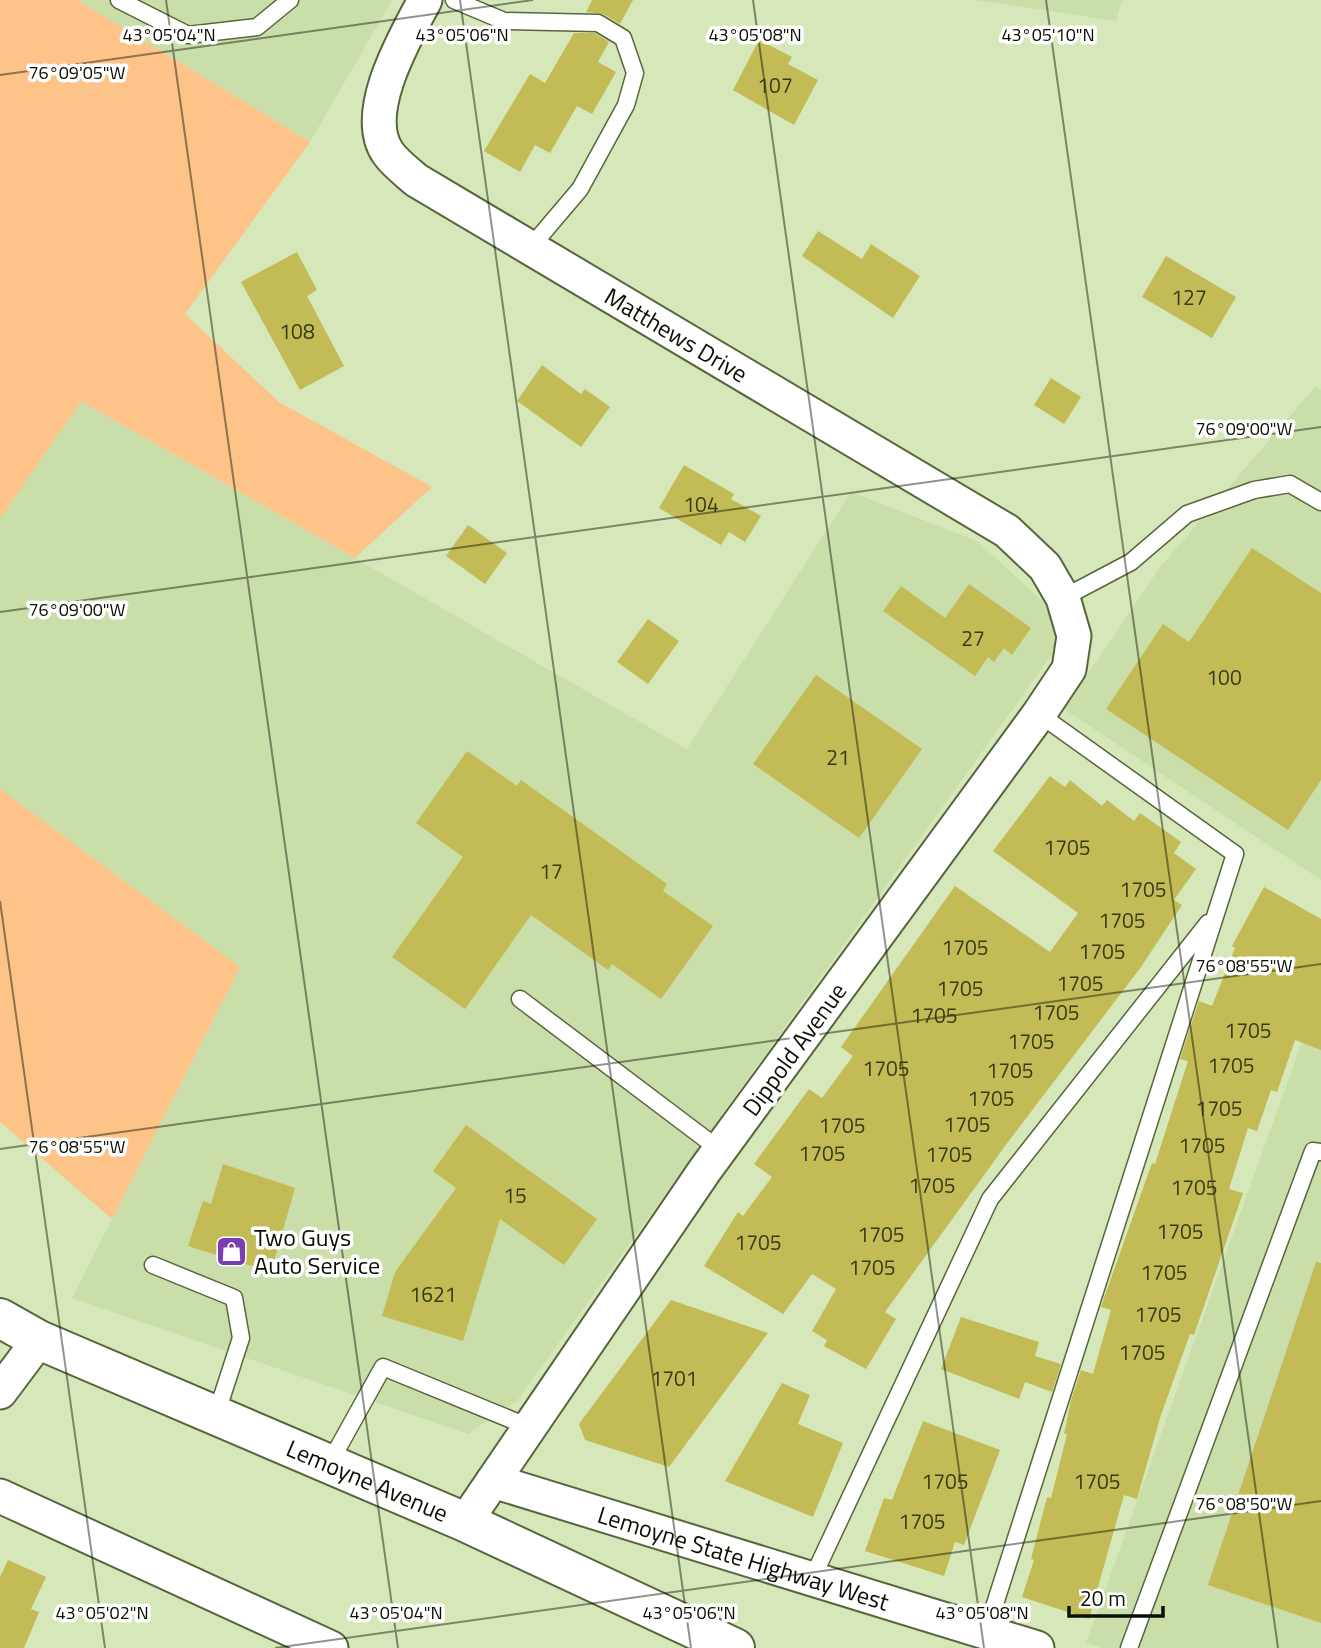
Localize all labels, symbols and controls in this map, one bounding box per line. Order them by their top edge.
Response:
text: 43°05'04"N [122,21,216,48]
text: 43°05'06"N [415,21,509,48]
text: 43°05'08"N [708,21,802,48]
text: 43°05'10"N [1001,21,1095,48]
text: 76°09'05"W [29,59,126,86]
house number: 107 [757,69,793,101]
street label: Matthews Drive [598,278,755,391]
house number: 127 [1171,281,1207,313]
house number: 108 [279,315,315,347]
text: 76°09'00"W [1196,415,1293,442]
house number: 104 [683,488,719,520]
text: 76°09'00"W [29,596,126,623]
house number: 27 [961,622,985,654]
house number: 100 [1206,661,1242,693]
house number: 21 [826,741,850,773]
house number: 1705 [1043,831,1091,863]
house number: 17 [539,855,563,887]
house number: 1705 [1119,873,1167,905]
house number: 1705 [1098,904,1146,936]
house number: 1705 [941,931,989,963]
house number: 1705 [1078,935,1126,967]
text: 76°08'55"W [1196,952,1293,979]
house number: 1705 [1056,967,1104,999]
house number: 1705 [936,972,984,1004]
street label: Dippold Avenue [733,975,855,1123]
house number: 1705 [1032,996,1080,1028]
house number: 1705 [910,999,958,1031]
house number: 1705 [1224,1014,1272,1046]
house number: 1705 [1007,1025,1055,1057]
house number: 1705 [1207,1049,1255,1081]
house number: 1705 [862,1052,910,1084]
house number: 1705 [986,1054,1034,1086]
house number: 1705 [967,1082,1015,1114]
house number: 1705 [1195,1092,1243,1124]
house number: 1705 [943,1108,991,1140]
house number: 1705 [818,1109,866,1141]
house number: 1705 [1178,1129,1226,1161]
text: 76°08'55"W [29,1133,126,1160]
house number: 1705 [798,1137,846,1169]
house number: 1705 [925,1138,973,1170]
house number: 1705 [908,1169,956,1201]
house number: 1705 [1170,1171,1218,1203]
house number: 15 [503,1179,527,1211]
house number: 1705 [1156,1215,1204,1247]
house number: 1705 [857,1218,905,1250]
place label: Two Guys Auto Service [254,1219,380,1283]
house number: 1705 [734,1226,782,1258]
shop icon: Two Guys Auto Service [214,1234,248,1268]
house number: 1705 [848,1251,896,1283]
house number: 1705 [1140,1256,1188,1288]
house number: 1621 [409,1278,457,1310]
house number: 1705 [1134,1298,1182,1330]
house number: 1705 [1118,1336,1166,1368]
house number: 1701 [650,1362,698,1394]
street label: Lemoyne Avenue [281,1430,454,1531]
house number: 1705 [921,1465,969,1497]
house number: 1705 [1073,1465,1121,1497]
text: 76°08'50"W [1196,1490,1293,1517]
street label: Lemoyne State Highway West [593,1496,894,1620]
house number: 1705 [898,1505,946,1537]
scale bar [1069,1574,1164,1618]
text: 20 m [1080,1582,1126,1614]
text: 43°05'02"N [55,1599,149,1626]
text: 43°05'04"N [349,1599,443,1626]
text: 43°05'06"N [642,1599,736,1626]
text: 43°05'08"N [935,1599,1029,1626]

